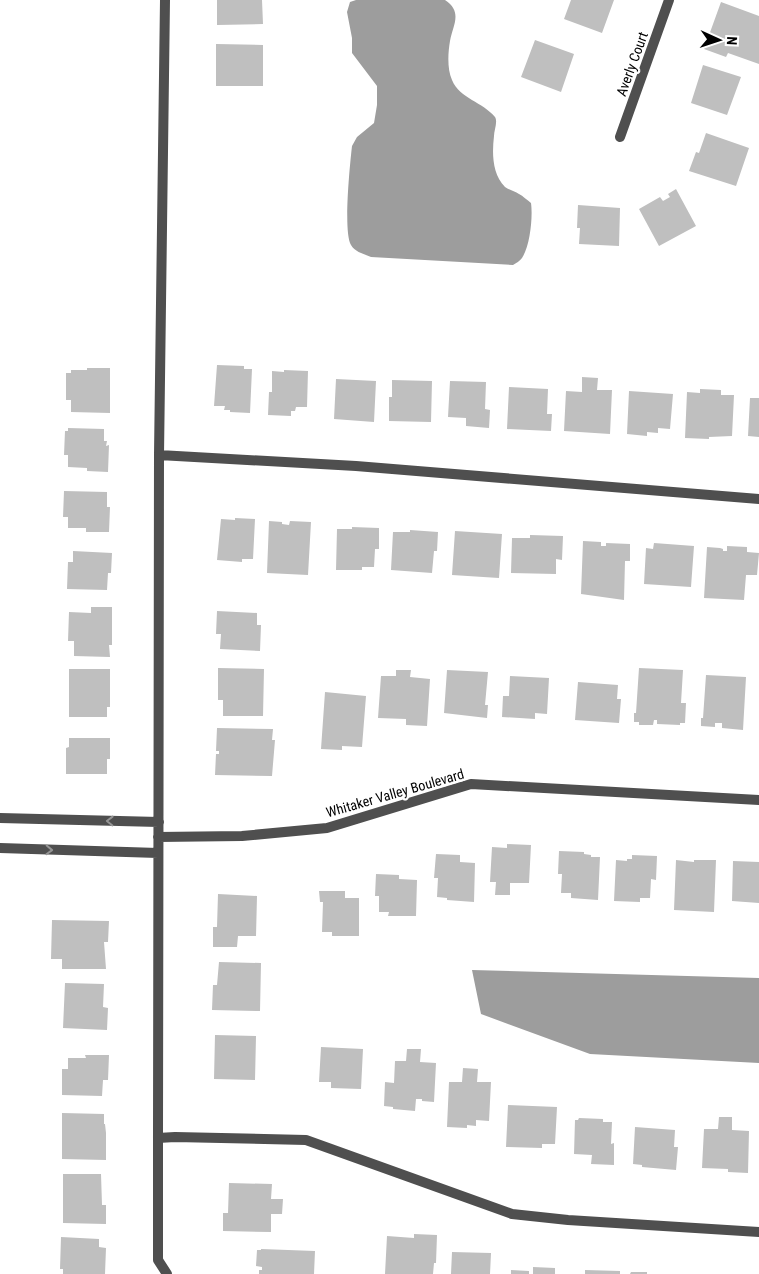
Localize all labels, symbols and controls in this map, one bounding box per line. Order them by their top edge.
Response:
north arrow [694,15,744,65]
street label: Averly Court [613,30,651,98]
text: N [724,36,740,45]
street label: Whitaker Valley Boulevard [324,766,466,820]
one-way arrow [106,816,114,826]
one-way arrow [45,845,53,855]

